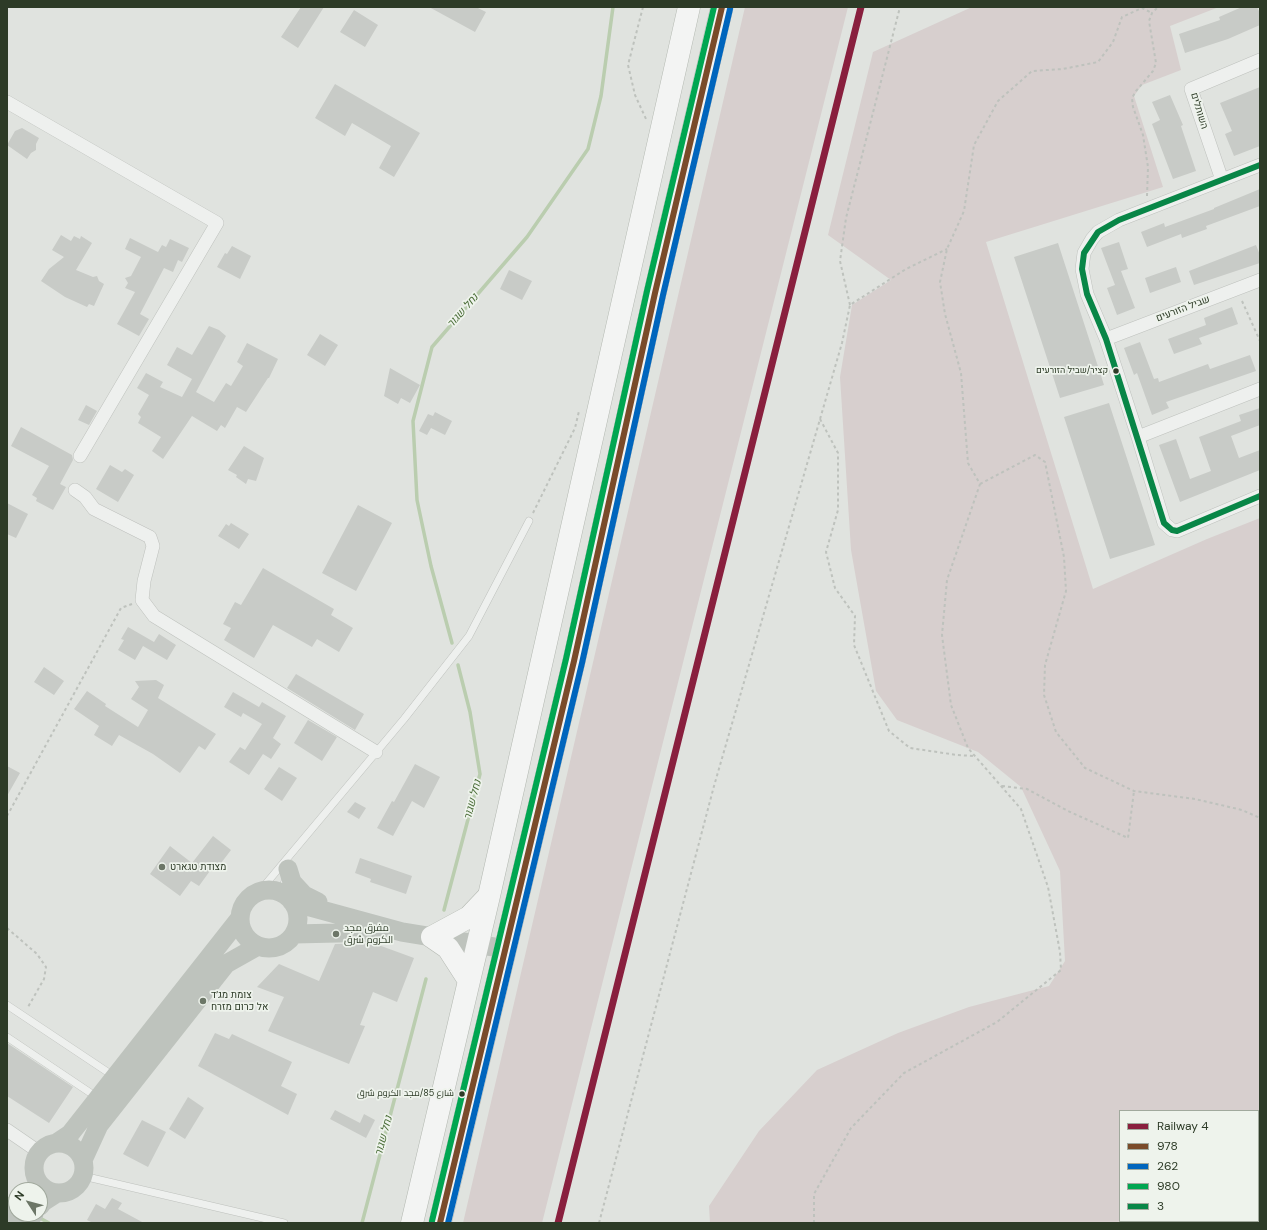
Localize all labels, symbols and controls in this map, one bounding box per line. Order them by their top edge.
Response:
street label: השותלים [1188,91,1210,131]
water label: נחל שגור [445,291,481,331]
street label: שביל הזורעים [1154,293,1212,325]
place label: קציר/שביל הזורעים [1036,366,1108,376]
marker: קציר/שביל הזורעים [1111,366,1121,376]
water label: נחל שגור [461,778,485,822]
place label: מצודת טגארט [170,861,226,873]
marker: מצודת טגארט [157,862,167,872]
place label: مفرق مجد الكروم شرق [344,922,393,946]
marker: مفرق مجد الكروم شرق [331,929,341,939]
place label: צומת מג׳ד אל כרום מזרח [211,989,268,1012]
marker: צומת מג׳ד אל כרום מזרח [198,996,208,1006]
place label: شارع 85/مجد الكروم شرق [357,1089,454,1099]
marker: شارع 85/مجد الكروم شرق [457,1089,467,1099]
legend [1119,1110,1259,1222]
water label: נחל שגור [372,1114,396,1158]
text: Railway 4 [1157,1118,1208,1134]
text: 978 [1157,1138,1178,1154]
text: 262 [1157,1158,1178,1174]
text: 980 [1157,1178,1180,1194]
north arrow [8,1182,48,1222]
text: N [11,1188,27,1203]
text: 3 [1157,1198,1164,1214]

